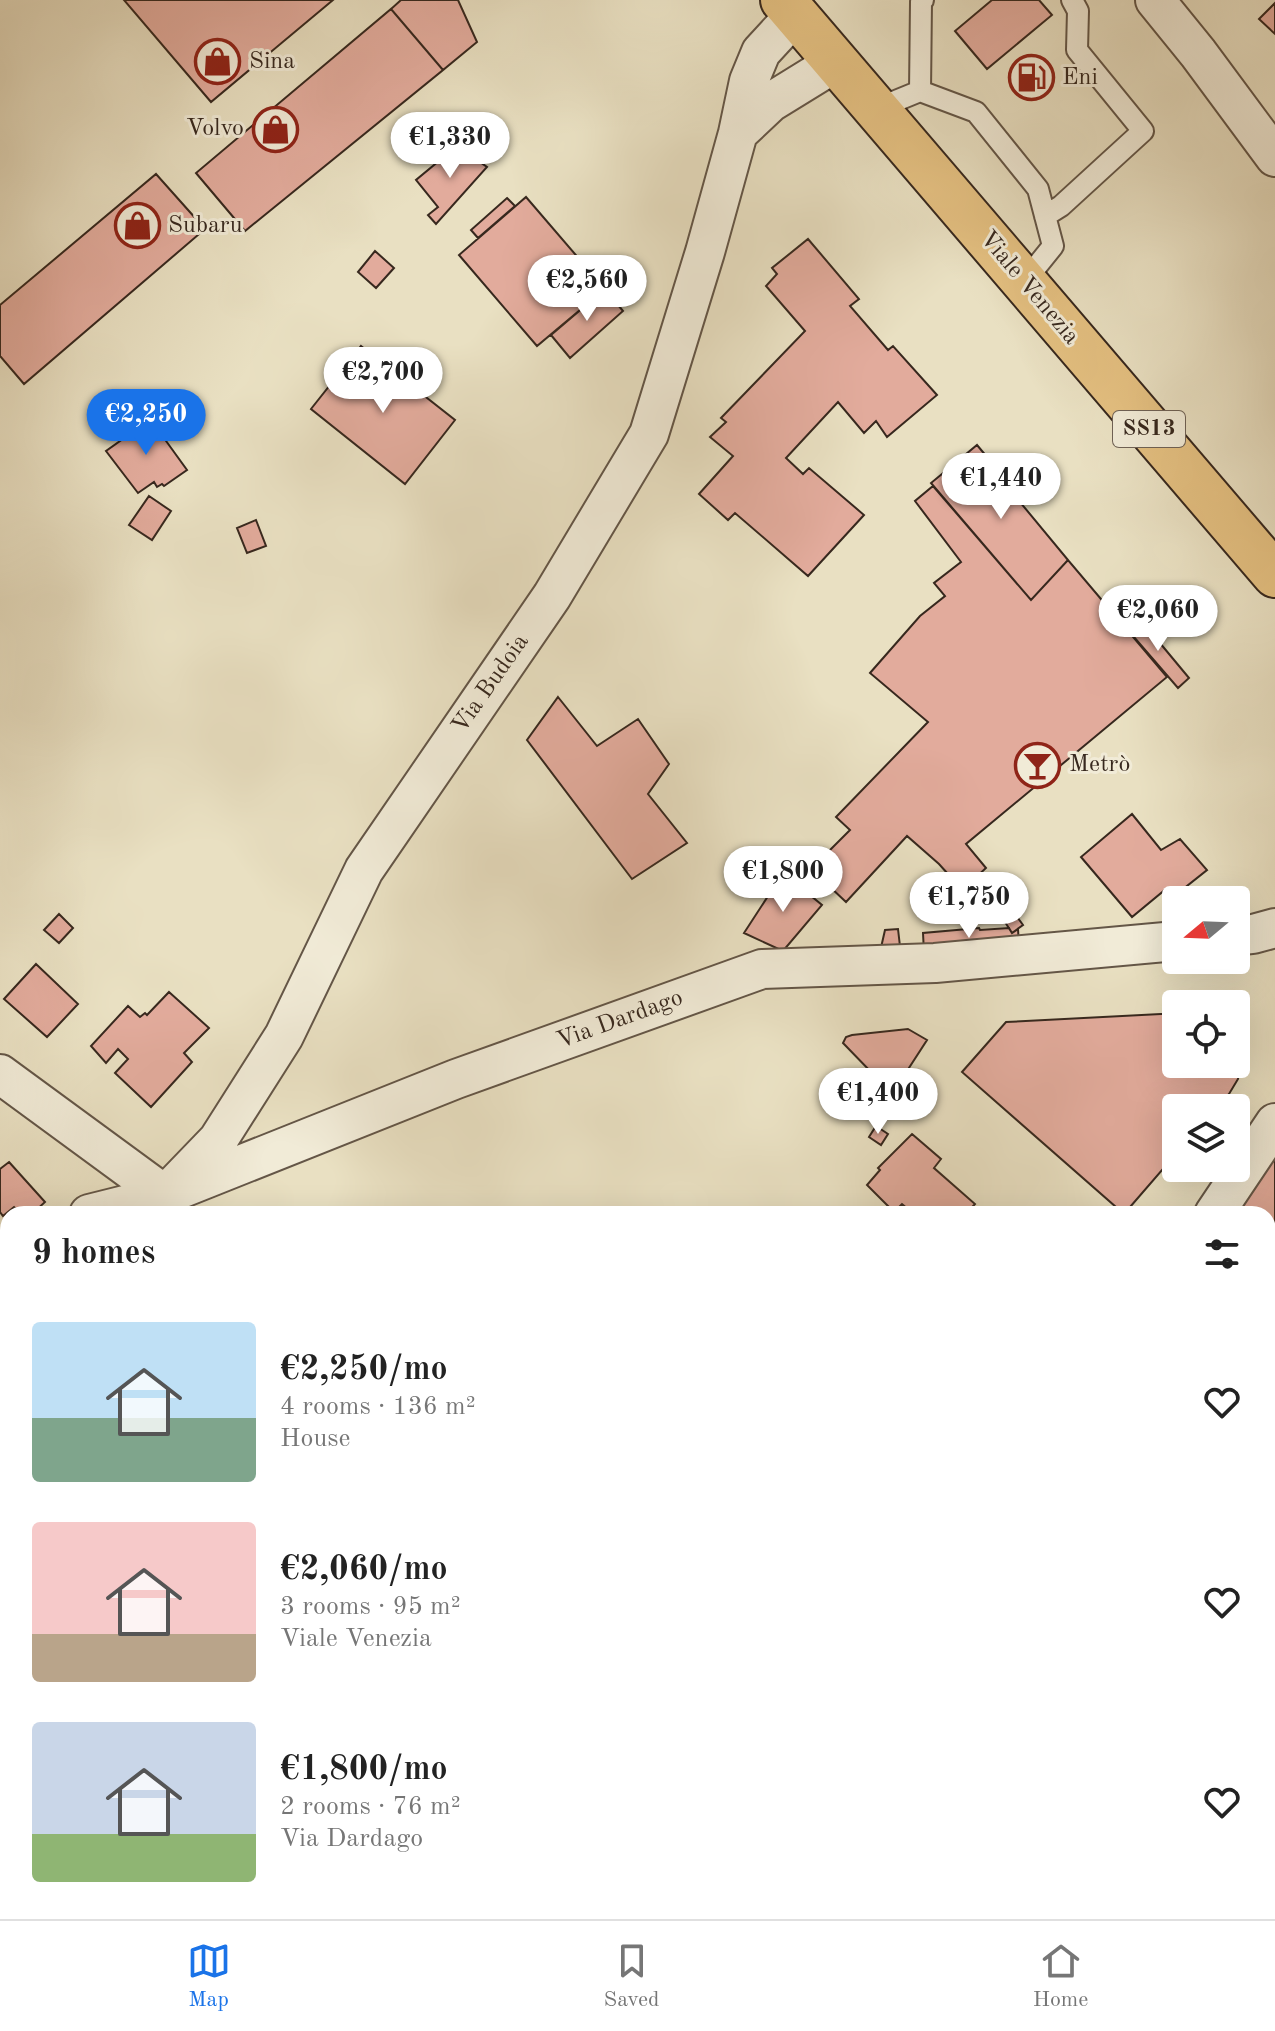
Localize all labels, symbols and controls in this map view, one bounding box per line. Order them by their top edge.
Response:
shop icon: Sina [194,38,242,86]
place label: Sina [249,50,295,74]
fuel station icon: Eni [1007,54,1055,102]
place label: Eni [1062,66,1098,90]
shop icon: Volvo [251,105,299,153]
pin: €1,330 [385,112,515,180]
place label: Volvo [186,117,244,141]
text: €1,330 [409,125,491,151]
shop icon: Subaru [113,202,161,250]
place label: Subaru [168,214,243,238]
street label: Viale Venezia [975,227,1083,350]
pin: €2,560 [522,255,652,323]
text: €2,560 [546,268,628,294]
pin: €2,700 [318,347,448,415]
text: €2,700 [342,360,424,386]
pin: €2,250 [81,389,211,457]
text: €2,250 [105,402,187,428]
road number: SS13 [1113,411,1185,447]
pin: €1,440 [936,453,1066,521]
text: €1,440 [960,466,1042,492]
pin: €2,060 [1093,585,1223,653]
text: €2,060 [1117,598,1199,624]
street label: Via Budoia [448,630,534,738]
bar icon: Metrò [1014,741,1062,789]
place label: Metrò [1069,753,1130,777]
pin: €1,800 [718,846,848,914]
text: €1,800 [742,859,824,885]
pin: €1,750 [904,872,1034,940]
text: €1,750 [928,885,1010,911]
north arrow [1162,886,1250,974]
map controls [1162,886,1250,1182]
street label: Via Dardago [554,986,686,1054]
button: locate [1162,990,1250,1078]
pin: €1,400 [813,1068,943,1136]
text: €1,400 [837,1081,919,1107]
button: layers [1162,1094,1250,1182]
icon: filters [1200,1232,1244,1276]
text: 9 homes [32,1237,155,1271]
text: €2,250/mo [280,1353,448,1387]
icon: home [96,1354,192,1450]
icon: heart [1200,1380,1244,1424]
text: 4 rooms · 136 m² [280,1394,476,1420]
text: House [280,1426,351,1452]
text: €2,060/mo [280,1553,448,1587]
icon: home [96,1554,192,1650]
icon: heart [1200,1580,1244,1624]
text: 3 rooms · 95 m² [280,1594,461,1620]
text: Viale Venezia [280,1626,432,1652]
text: €1,800/mo [280,1753,448,1787]
icon: home [96,1754,192,1850]
icon: heart [1200,1780,1244,1824]
text: 2 rooms · 76 m² [280,1794,461,1820]
text: Via Dardago [280,1826,423,1852]
tab: Map [187,1939,231,2014]
tab: Saved [604,1939,660,2014]
tab: Home [1033,1939,1088,2014]

